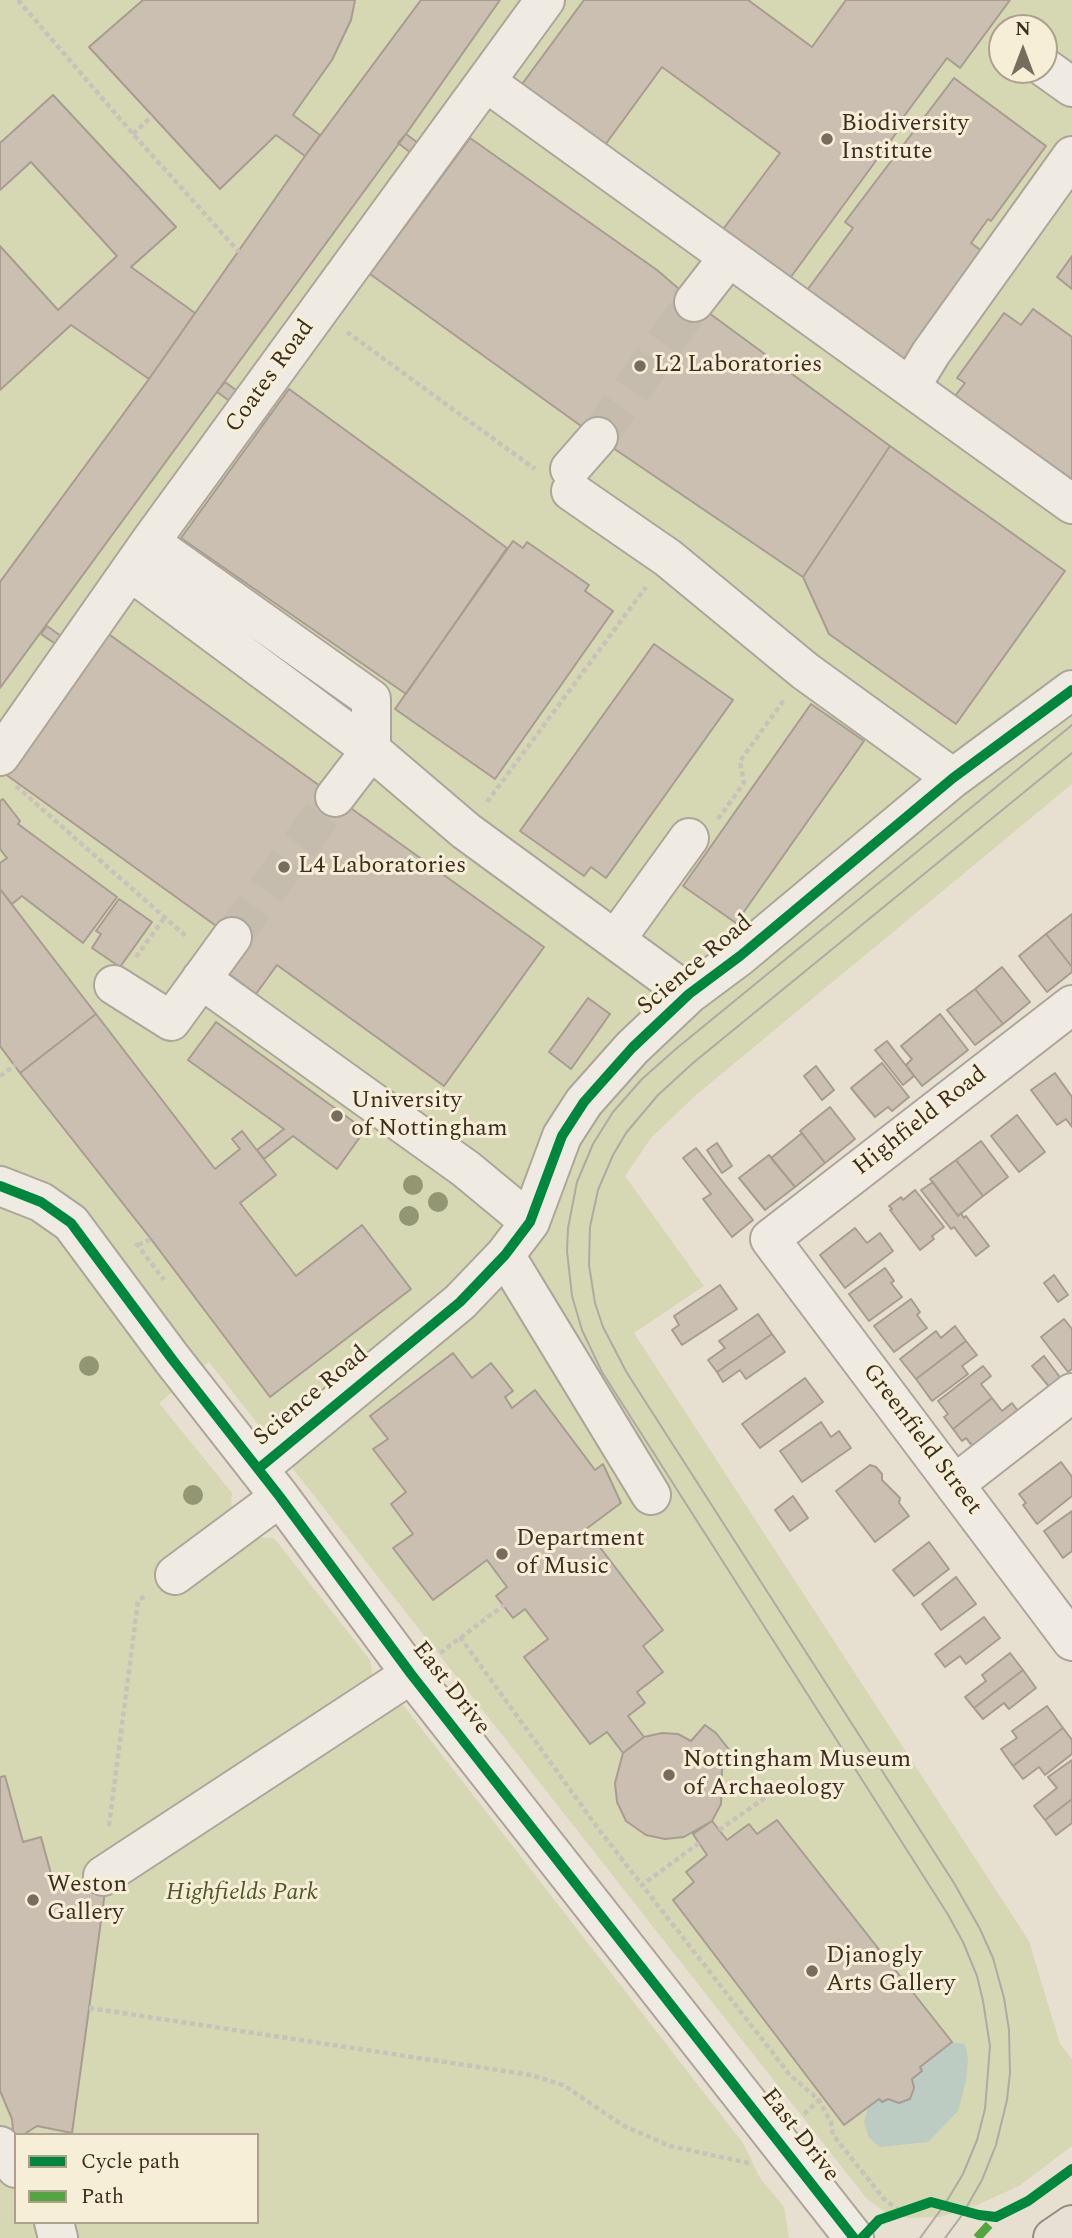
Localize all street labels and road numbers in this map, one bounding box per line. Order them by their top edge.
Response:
street label: Coates Road [220,315,322,439]
street label: Science Road [633,910,759,1022]
street label: Highfield Road [848,1061,994,1183]
street label: Science Road [249,1341,375,1453]
street label: Greenfield Street [855,1359,987,1521]
street label: East Drive [405,1636,495,1742]
street label: East Drive [754,2083,844,2189]

